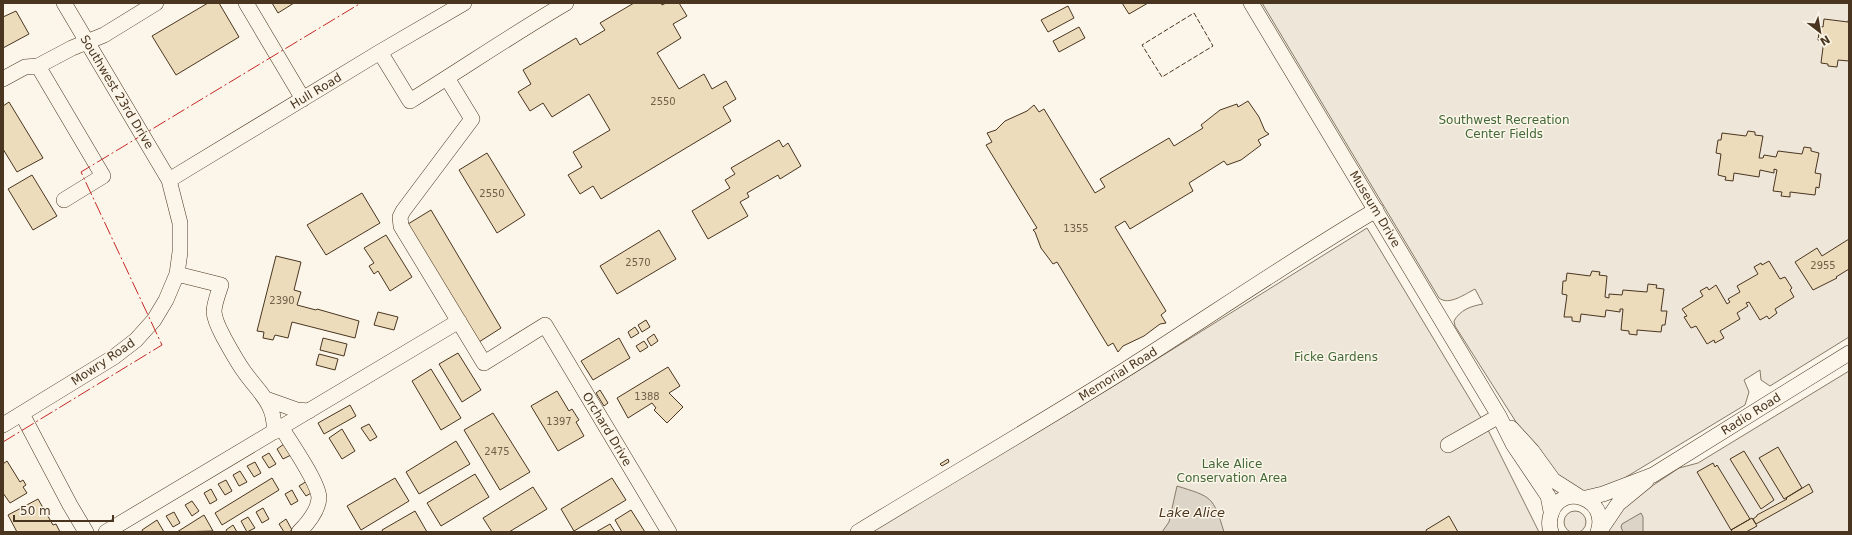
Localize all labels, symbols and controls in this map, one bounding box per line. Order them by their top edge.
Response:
north arrow [1800,12,1840,52]
text: N [1818,32,1832,48]
street label: Southwest 23rd Drive [77,33,157,151]
street label: Hull Road [288,70,344,112]
house number: 2550 [650,96,676,107]
park label: Southwest Recreation Center Fields [1438,113,1570,141]
street label: Museum Drive [1347,168,1403,250]
house number: 2550 [479,188,505,199]
house number: 1355 [1063,223,1089,234]
house number: 2570 [625,257,651,268]
house number: 2955 [1810,260,1836,271]
house number: 2390 [269,295,295,306]
street label: Mowry Road [69,336,137,388]
street label: Memorial Road [1076,344,1160,404]
park label: Ficke Gardens [1294,350,1378,364]
street label: Orchard Drive [579,389,635,469]
street label: Radio Road [1719,390,1783,438]
house number: 1388 [634,391,660,402]
house number: 1397 [546,416,572,427]
house number: 2475 [484,446,510,457]
park label: Lake Alice Conservation Area [1177,457,1287,485]
scale bar [14,497,113,523]
text: 50 m [20,504,51,518]
water label: Lake Alice [1159,505,1225,520]

